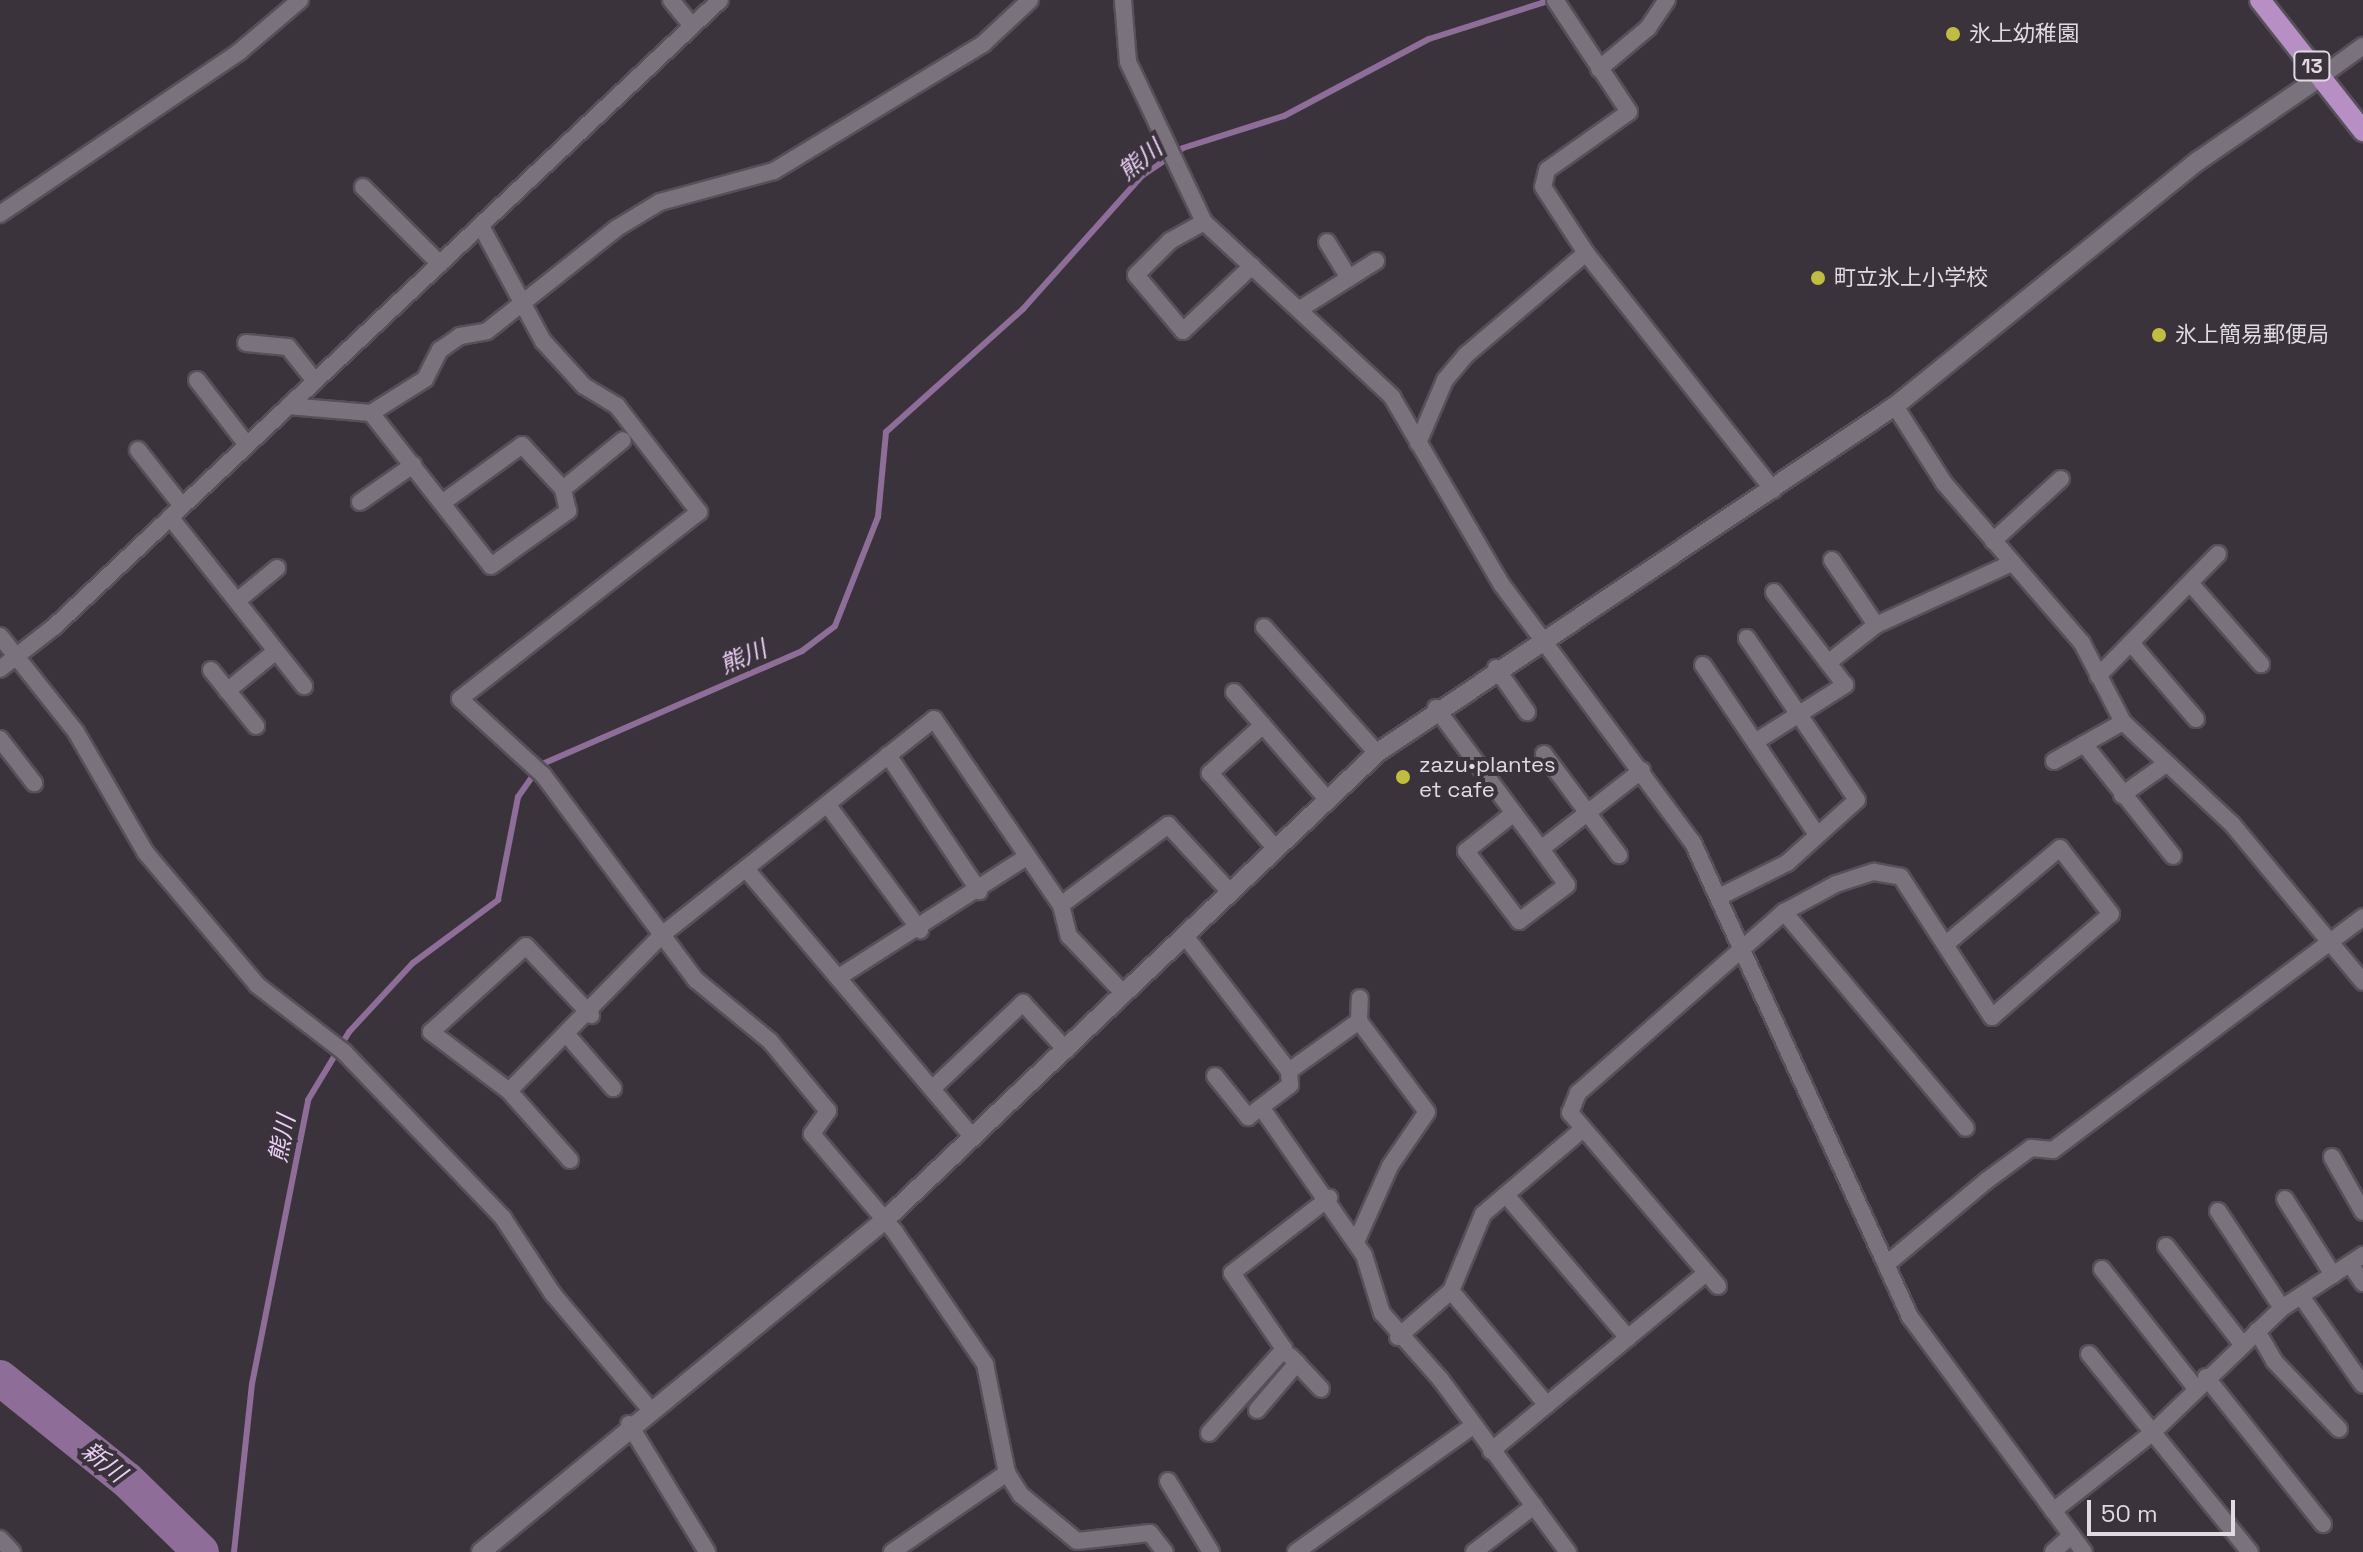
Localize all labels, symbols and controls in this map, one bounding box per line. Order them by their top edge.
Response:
place label: 氷上幼稚園 [1969,21,2079,47]
marker: 氷上幼稚園 [1944,25,1962,43]
road number: 13 [2292,50,2332,82]
water label: 熊川 [1112,134,1168,186]
place label: 町立氷上小学校 [1834,265,1988,291]
marker: 町立氷上小学校 [1809,269,1827,287]
place label: 氷上簡易郵便局 [2175,322,2329,348]
marker: 氷上簡易郵便局 [2150,326,2168,344]
water label: 熊川 [715,634,771,680]
place label: zazu•plantes et cafe [1419,751,1556,802]
marker: zazu•plantes et cafe [1394,768,1412,786]
water label: 熊川 [263,1113,301,1165]
water label: 新川 [76,1436,132,1488]
scale bar [2091,1484,2239,1534]
text: 50 m [2101,1498,2158,1529]

